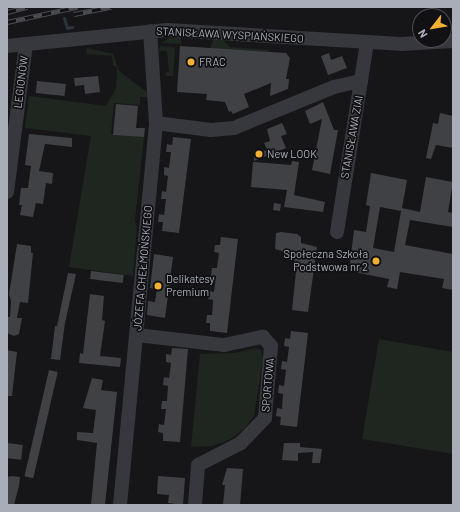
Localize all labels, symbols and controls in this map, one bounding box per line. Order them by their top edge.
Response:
north arrow [412,8,452,48]
street label: STANISŁAWA WYSPIAŃSKIEGO [156,25,304,45]
text: N [415,27,430,40]
street label: LEGIONÓW [11,55,31,109]
place label: FRAC [199,55,226,69]
marker: FRAC [186,57,196,67]
street label: STANISŁAWA ZIAI [338,94,366,180]
place label: New LOOK [267,147,317,161]
marker: New LOOK [254,149,264,159]
street label: JÓZEFA CHEŁMOŃSKIEGO [131,205,155,331]
place label: Społeczna Szkoła Podstwowa nr 2 [284,248,368,274]
marker: Społeczna Szkoła Podstwowa nr 2 [371,256,381,266]
place label: Delikatesy Premium [166,273,215,299]
marker: Delikatesy Premium [153,281,163,291]
street label: SPORTOWA [259,357,277,413]

